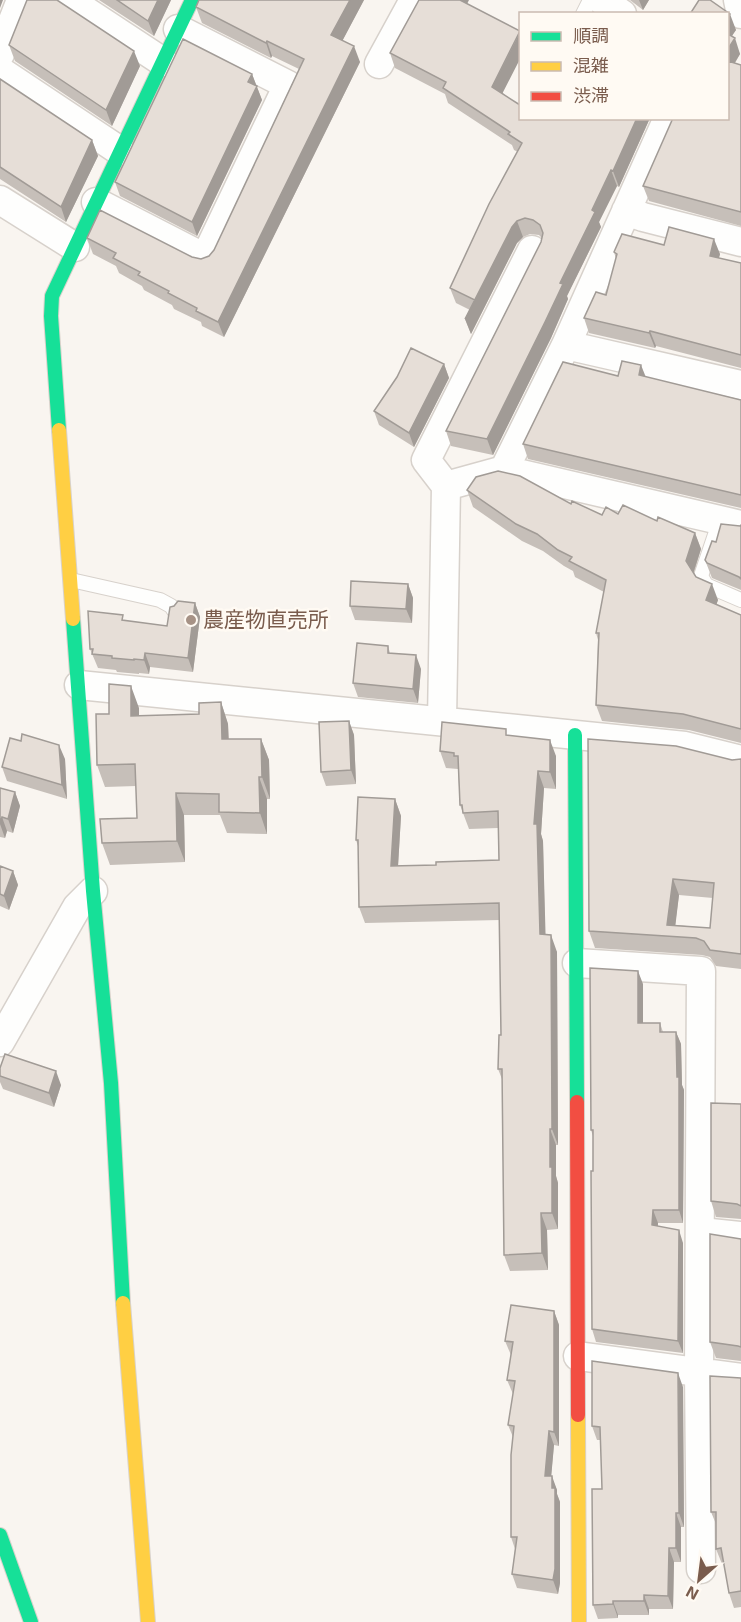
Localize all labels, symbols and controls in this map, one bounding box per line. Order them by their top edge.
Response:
legend [519,12,729,120]
text: 順調 [573,24,609,46]
text: 混雑 [573,54,609,76]
text: 渋滞 [573,84,609,106]
place label: 農産物直売所 [203,606,329,631]
marker: 農産物直売所 [184,613,198,627]
north arrow [669,1550,729,1610]
text: N [682,1583,701,1605]

